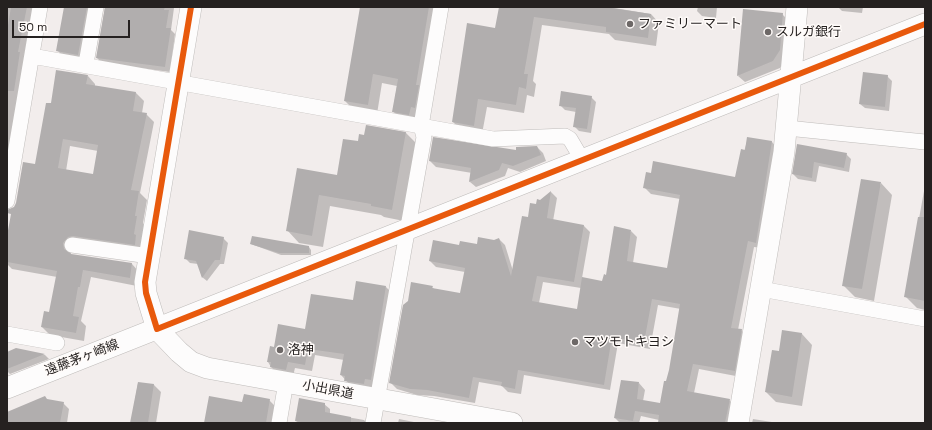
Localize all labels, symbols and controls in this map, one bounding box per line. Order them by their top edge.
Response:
scale bar [14,12,132,38]
place label: ファミリーマート [638,16,742,32]
text: 50 m [19,19,47,35]
marker: ファミリーマート [625,19,635,29]
place label: スルガ銀行 [776,24,841,40]
marker: スルガ銀行 [763,27,773,37]
place label: マツモトキヨシ [583,334,674,350]
street label: 遠藤茅ヶ崎線 [43,337,121,379]
marker: マツモトキヨシ [570,337,580,347]
place label: 洛神 [288,342,314,358]
marker: 洛神 [275,345,285,355]
street label: 小出県道 [301,377,355,403]

